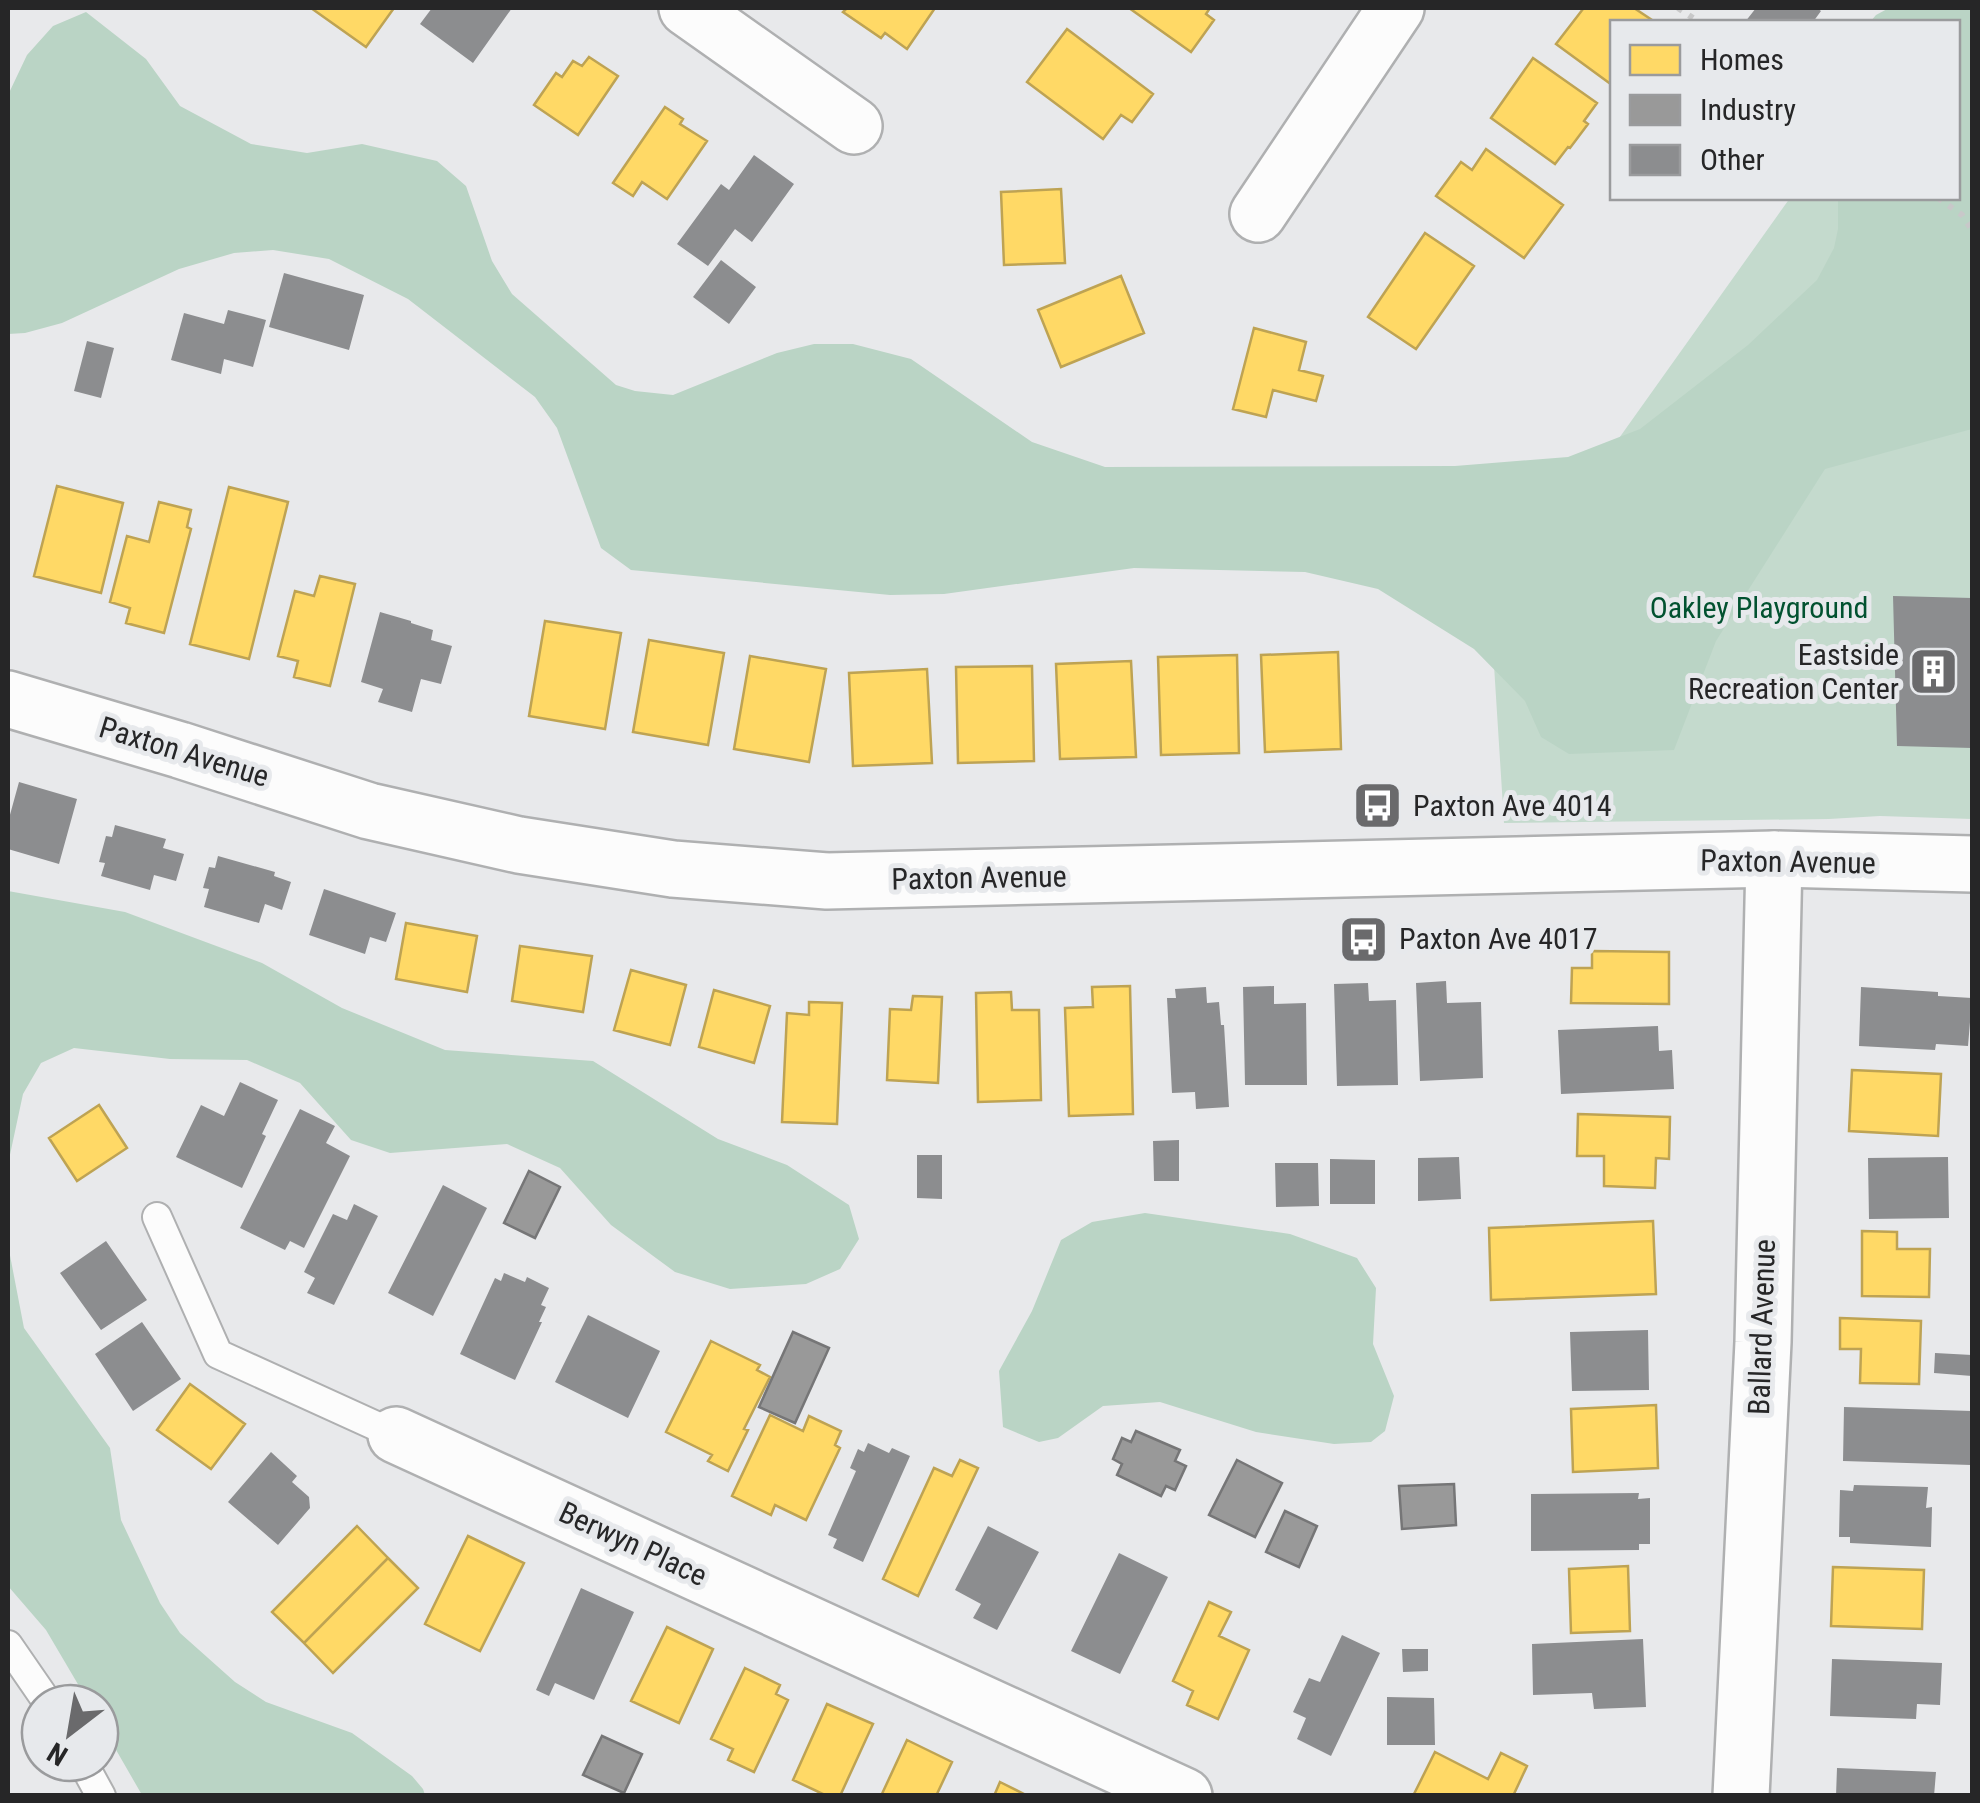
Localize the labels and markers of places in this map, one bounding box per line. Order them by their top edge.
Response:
place label: Eastside Recreation Center [1688,637,1899,706]
building icon: Eastside Recreation Center [1908,646,1960,698]
bus stop icon: Paxton Ave 4014 [1352,780,1404,832]
place label: Paxton Ave 4014 [1413,788,1611,823]
bus stop icon: Paxton Ave 4017 [1338,913,1390,965]
place label: Paxton Ave 4017 [1399,921,1597,956]

